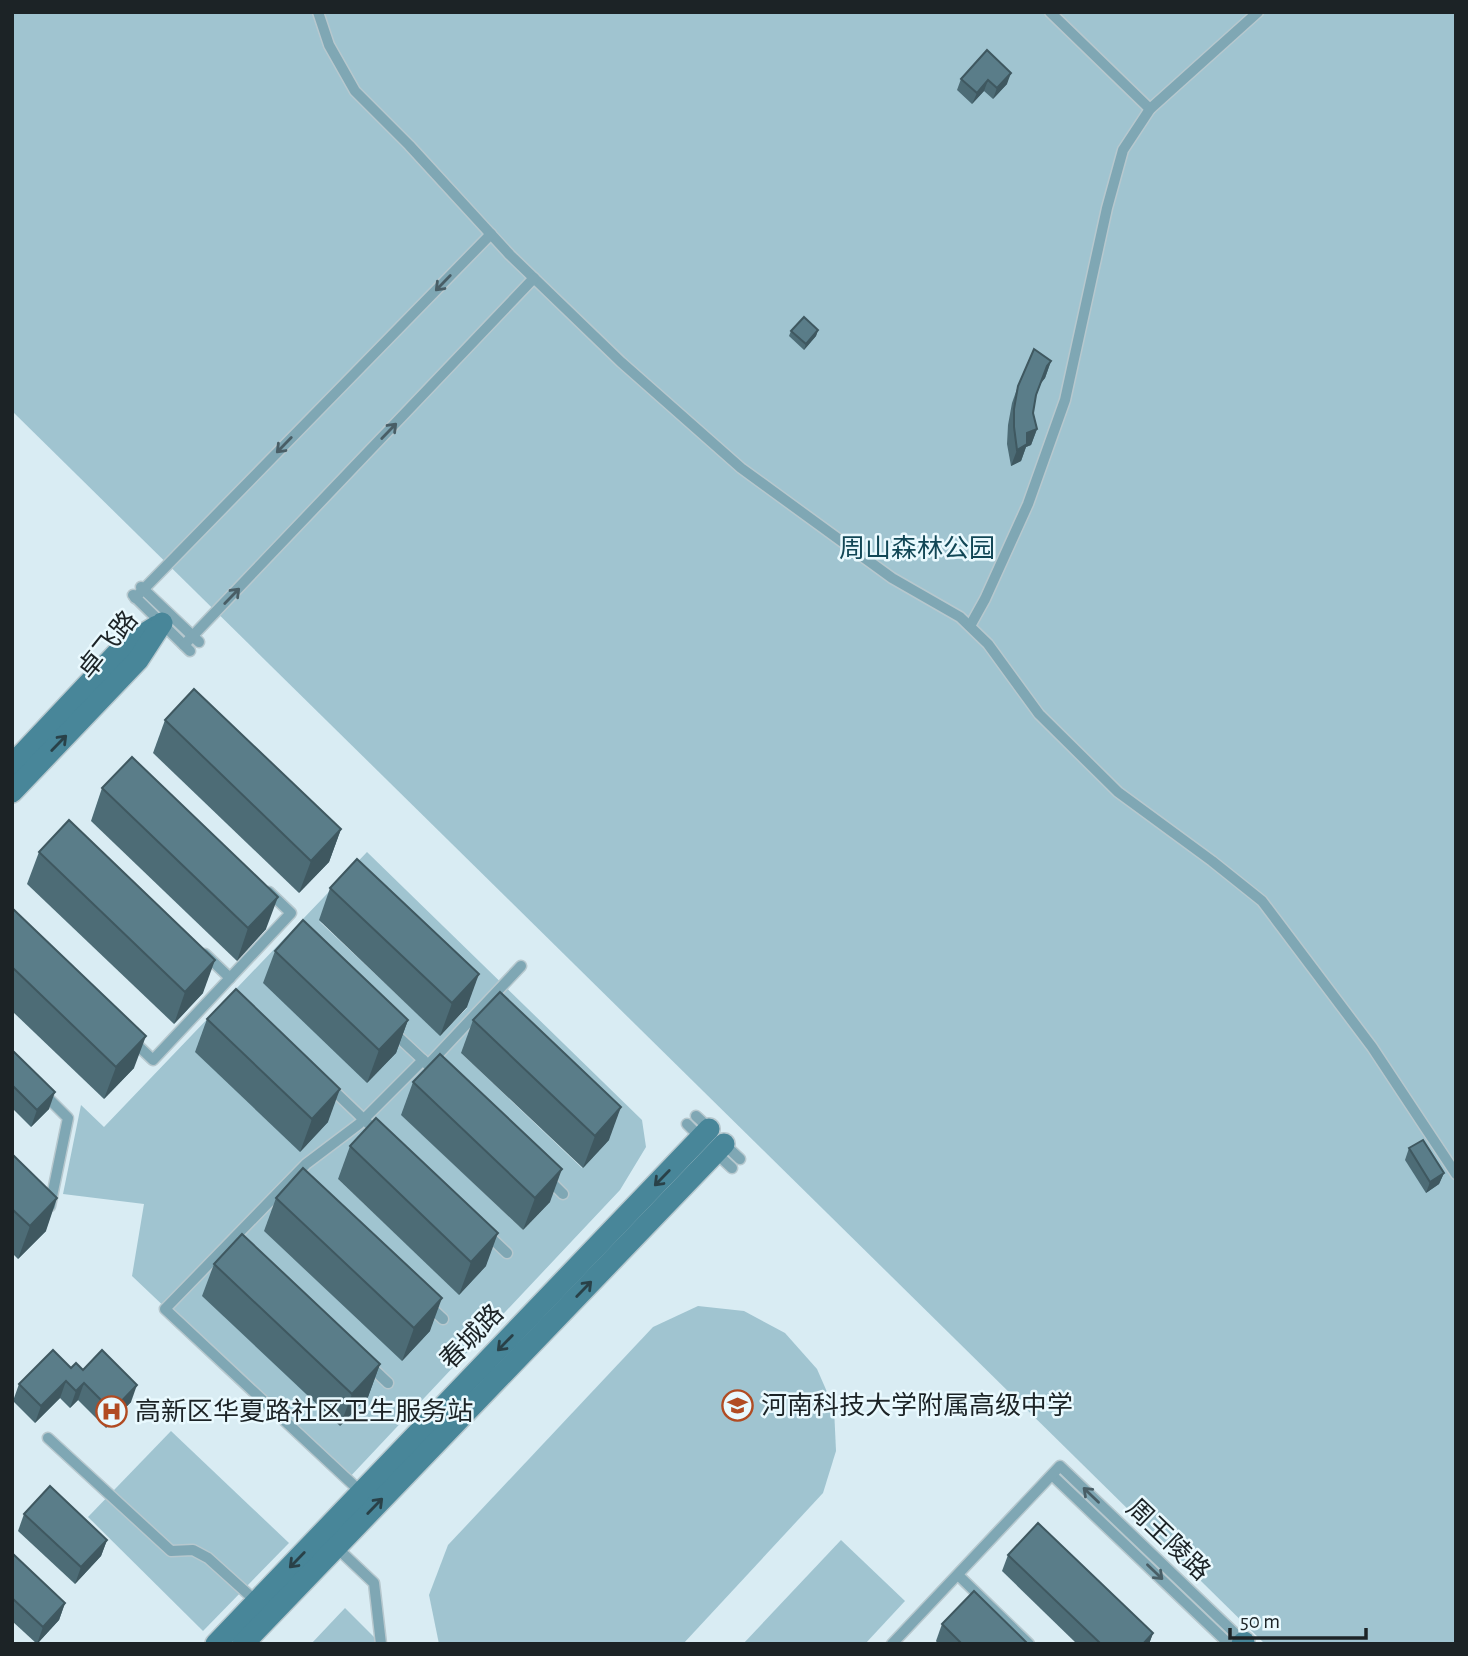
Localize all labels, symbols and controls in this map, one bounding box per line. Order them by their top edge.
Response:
one-way arrow [435,274,452,291]
one-way arrow [380,423,397,440]
one-way arrow [276,437,293,454]
park label: 周山森林公园 [839,535,995,562]
one-way arrow [224,587,240,605]
street label: 卓飞路 [73,606,143,683]
one-way arrow [51,735,68,752]
one-way arrow [654,1169,671,1186]
one-way arrow [576,1281,593,1298]
street label: 春城路 [435,1299,508,1374]
one-way arrow [497,1334,514,1351]
school or university icon: 河南科技大学附属高级中学 [721,1389,755,1423]
place label: 河南科技大学附属高级中学 [761,1391,1073,1419]
hospital icon: 高新区华夏路社区卫生服务站 [95,1395,129,1429]
place label: 高新区华夏路社区卫生服务站 [135,1397,473,1425]
one-way arrow [1083,1486,1100,1503]
street label: 周王陵路 [1122,1494,1215,1585]
one-way arrow [367,1498,384,1515]
one-way arrow [288,1552,305,1569]
one-way arrow [1146,1564,1163,1581]
scale bar [1230,1596,1366,1640]
text: 50 m [1240,1611,1280,1632]

